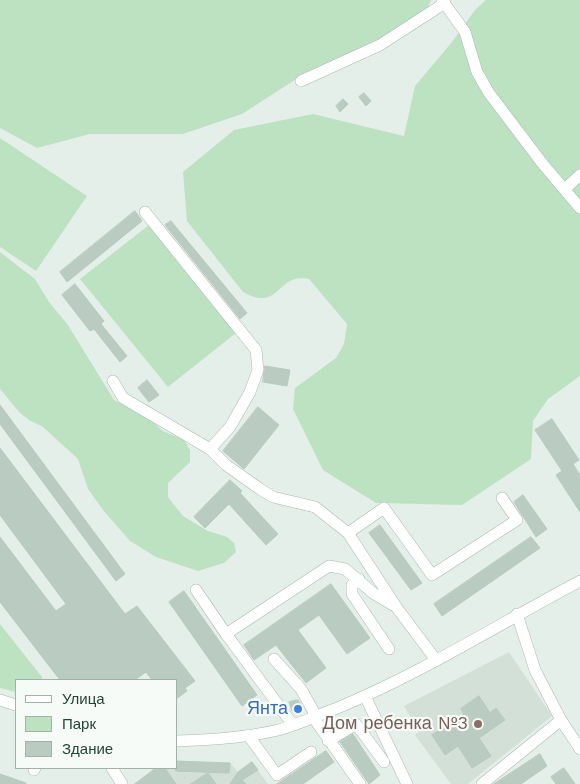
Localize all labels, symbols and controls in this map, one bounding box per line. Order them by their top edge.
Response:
legend [15,679,178,769]
text: Улица [62,690,105,708]
place label: Янта [247,698,288,720]
marker: Янта [292,703,304,715]
place label: Дом ребенка №3 [323,713,468,735]
text: Парк [62,715,96,733]
marker: Дом ребенка №3 [472,718,484,730]
text: Здание [62,740,113,758]

